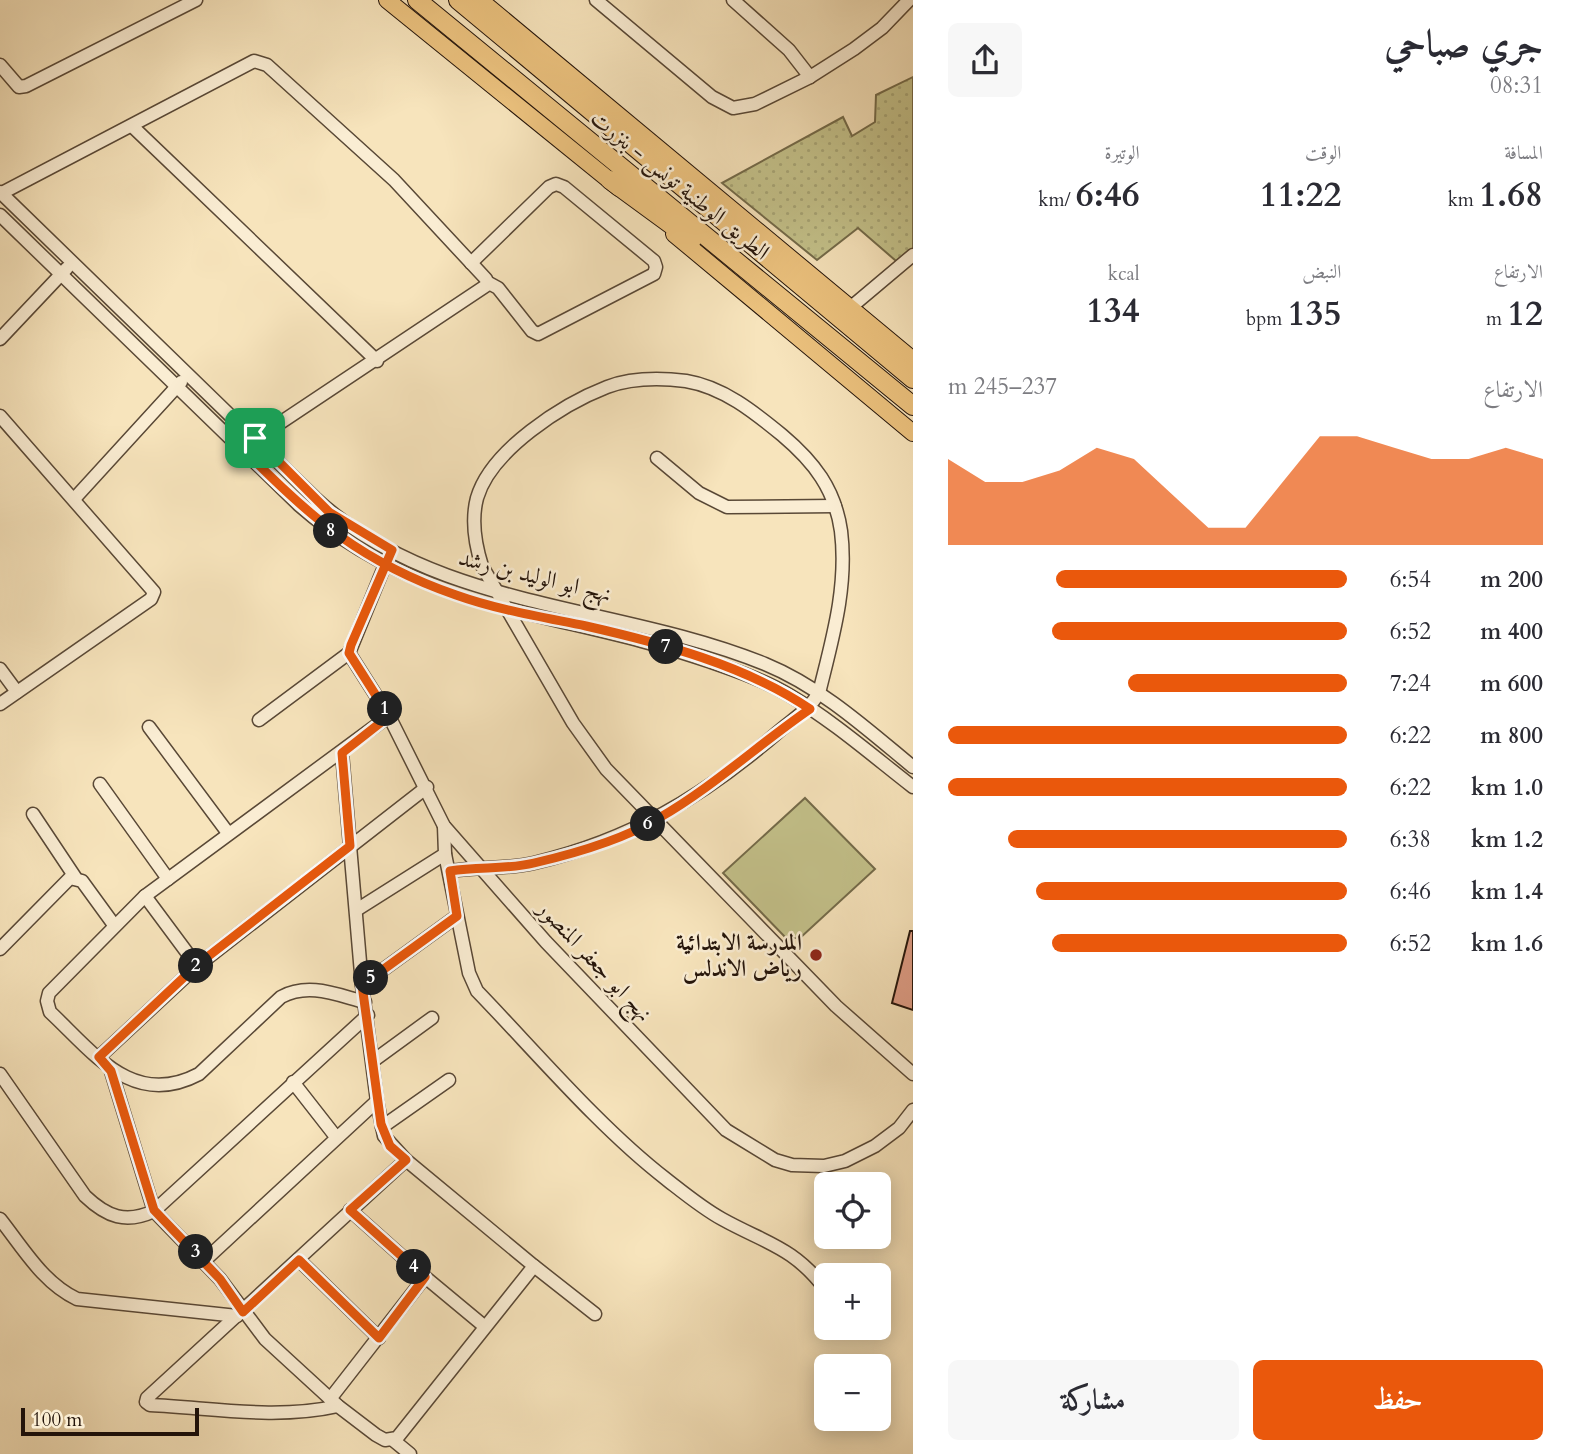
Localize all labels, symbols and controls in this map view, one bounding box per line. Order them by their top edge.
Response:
text: جري صباحي [1384,18,1543,70]
button: share [948,23,1022,97]
text: 08:31 [1490,70,1543,101]
street label: الطريق الوطنية تونس - بنزرت [584,103,776,267]
text: الوتيرة [1105,140,1140,166]
text: الوقت [1305,140,1341,166]
text: المسافة [1504,140,1543,166]
text: 6:46 [1076,171,1140,219]
text: 11:22 [1259,171,1341,219]
text: 1.68 [1479,171,1543,219]
text: /km [1038,187,1076,213]
text: km [1448,187,1479,213]
text: النبض [1302,259,1341,285]
text: الارتفاع [1494,259,1543,285]
text: kcal [1108,261,1140,287]
text: 134 [1086,287,1140,335]
text: 135 [1288,290,1341,338]
text: 12 [1507,290,1543,338]
text: bpm [1246,306,1288,332]
text: m [1486,306,1507,332]
text: 237–245 m [948,371,1057,402]
text: الارتفاع [1483,374,1543,405]
pin [225,408,285,468]
icon: arrive [236,419,274,457]
pin: 8 [314,514,348,548]
text: 8 [326,517,335,543]
street label: نهج ابو الوليد بن رشد [454,542,615,615]
text: 6:54 [1390,564,1431,595]
text: 200 m [1480,564,1543,595]
text: 6:52 [1390,616,1431,647]
text: 400 m [1480,616,1543,647]
pin: 7 [648,630,684,664]
text: 7 [661,633,670,659]
text: 7:24 [1390,668,1431,699]
text: 600 m [1480,668,1543,699]
pin: 1 [368,692,402,726]
text: 1 [380,695,389,721]
text: 6:22 [1390,720,1431,751]
text: 800 m [1480,720,1543,751]
text: 6:22 [1390,772,1431,803]
text: 1.0 km [1471,772,1543,803]
pin: 6 [630,806,666,842]
text: 6 [643,810,652,836]
text: 6:38 [1390,824,1431,855]
text: 1.2 km [1471,824,1543,855]
text: 6:46 [1390,876,1431,907]
text: 1.4 km [1471,876,1543,907]
street label: نهج ابو جعفر المنصور [526,892,659,1032]
place label: المدرسة الابتدائية رياض الاندلس [676,927,802,984]
text: 6:52 [1390,928,1431,959]
text: 1.6 km [1471,928,1543,959]
marker: المدرسة الابتدائية رياض الاندلس [808,947,824,963]
pin: 2 [178,948,214,984]
text: 2 [191,952,200,978]
pin: 5 [354,960,388,996]
text: 5 [366,964,375,990]
map controls [814,1172,891,1431]
button: locate [814,1172,891,1249]
pin: 3 [178,1234,214,1270]
text: 3 [191,1238,200,1264]
pin: 4 [396,1250,432,1284]
text: 4 [409,1253,418,1279]
button: + [814,1263,891,1340]
button: − [814,1354,891,1431]
button: مشاركة [948,1360,1239,1440]
button: حفظ [1253,1360,1543,1440]
scale bar [21,1405,200,1437]
text: 100 m [32,1407,82,1433]

